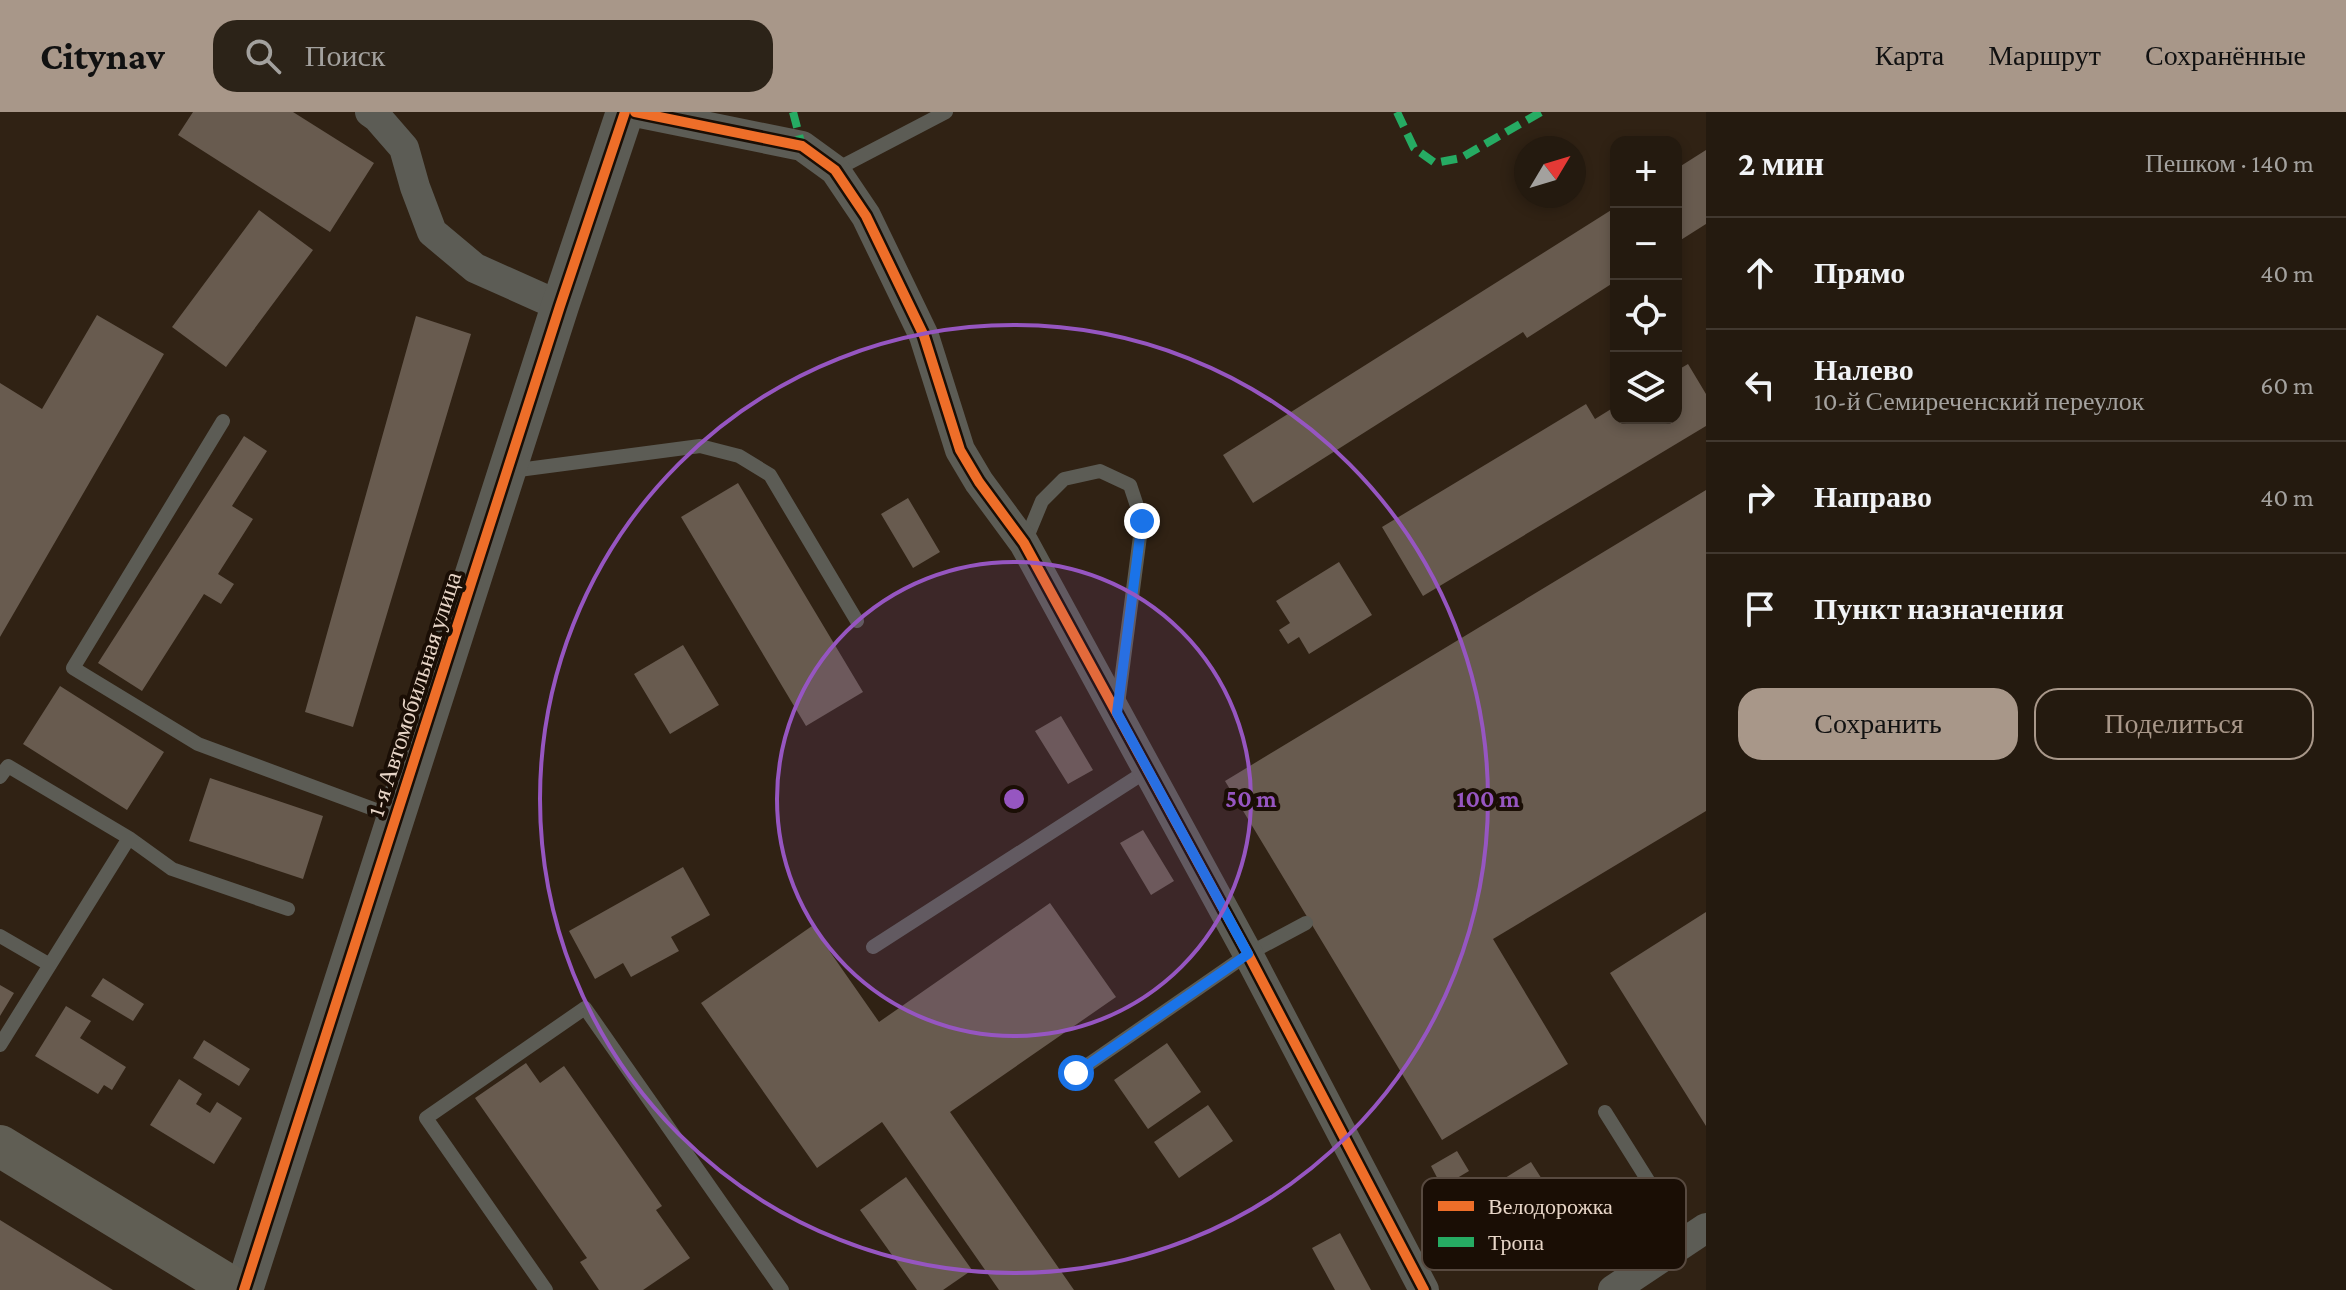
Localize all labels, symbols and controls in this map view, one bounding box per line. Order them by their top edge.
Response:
search box [213,20,773,92]
icon: search [241,34,285,78]
text: Citynav [40,35,165,77]
text: Поиск [305,39,385,72]
text: Карта [1875,40,1944,71]
text: Маршрут [1988,40,2101,71]
text: Сохранённые [2145,40,2306,71]
north arrow [1514,136,1586,208]
map controls [1610,136,1682,424]
button: + [1610,136,1682,208]
text: 2 мин [1738,145,1824,182]
text: Пешком · 140 m [2145,149,2314,178]
button: − [1610,208,1682,280]
icon: ahead [1738,251,1782,295]
text: Прямо [1814,256,1905,289]
text: 40 m [2260,259,2314,288]
button: locate [1610,280,1682,352]
button: layers [1610,352,1682,424]
text: Налево [1814,353,1914,386]
icon: left [1738,363,1782,407]
text: 60 m [2260,371,2314,400]
text: 10-й Семиреченский переулок [1814,387,2144,416]
icon: right [1738,475,1782,519]
text: Направо [1814,480,1932,513]
text: 40 m [2260,483,2314,512]
route end [1124,503,1160,539]
street label: 1-я Автомобильная улица [362,568,466,820]
icon: arrive [1738,587,1782,631]
text: Пункт назначения [1814,592,2064,625]
button: Сохранить [1738,688,2018,760]
button: Поделиться [2034,688,2314,760]
centre of rings [1000,785,1028,813]
text: 50 m [1225,785,1277,812]
text: 100 m [1456,785,1520,812]
route start [1058,1055,1094,1091]
legend [1422,1178,1686,1270]
text: Велодорожка [1488,1194,1613,1219]
text: Тропа [1488,1230,1544,1255]

